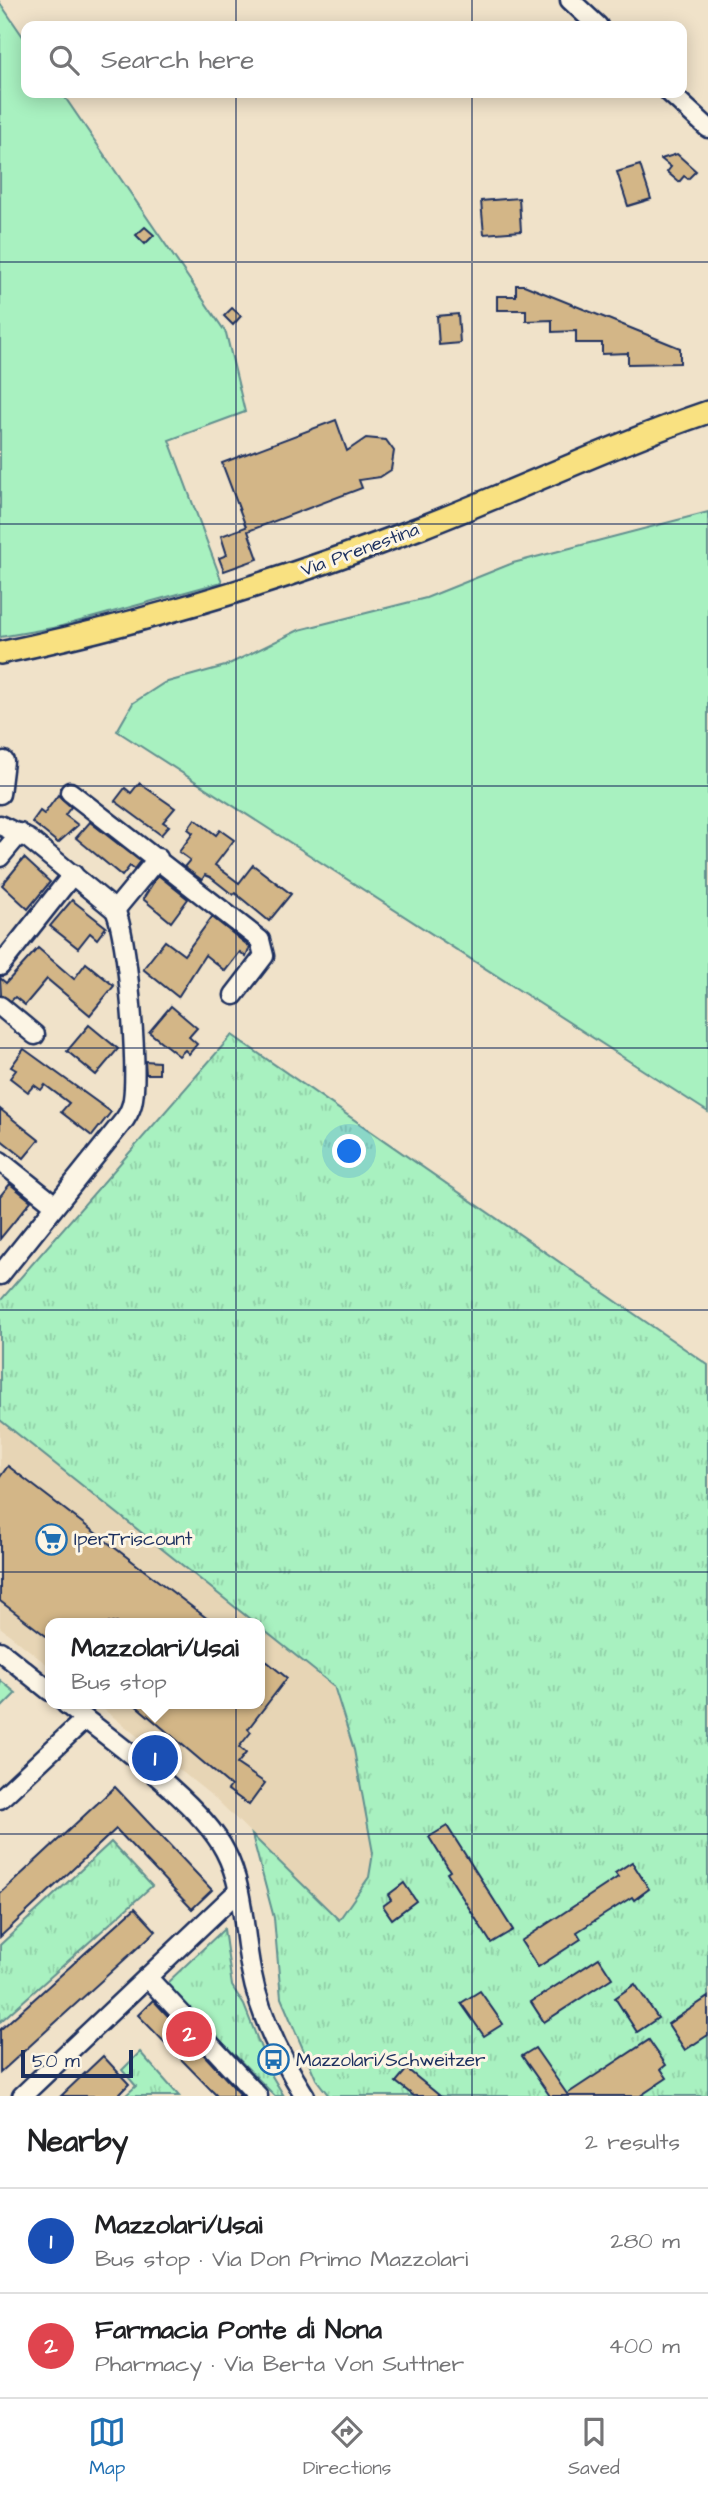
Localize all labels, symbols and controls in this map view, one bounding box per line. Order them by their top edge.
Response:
search box [21,21,687,98]
icon: search [45,41,83,79]
text: Search here [101,42,254,78]
street label: Via Prenestina [297,516,423,584]
your location [332,1134,366,1168]
supermarket icon: IperTriscount [34,1522,68,1556]
place label: IperTriscount [74,1526,193,1553]
popup [45,1618,265,1709]
text: Mazzolari/Usai [71,1630,239,1666]
text: Bus stop [71,1666,167,1698]
pin: 1 [132,1732,178,1784]
pin: 2 [166,2008,212,2060]
bus stop icon: Mazzolari/Schweitzer [256,2043,290,2077]
scale bar [21,2047,133,2079]
place label: Mazzolari/Schweitzer [296,2047,486,2074]
text: 50 m [32,2048,80,2075]
text: Nearby [28,2121,128,2163]
text: 2 results [585,2126,680,2158]
text: Mazzolari/Usai [95,2207,262,2243]
text: 1 [50,2225,52,2257]
text: 280 m [610,2225,680,2257]
text: Bus stop · Via Don Primo Mazzolari [95,2243,468,2275]
text: Farmacia Ponte di Nona [95,2312,382,2348]
text: 2 [44,2330,58,2362]
text: 400 m [608,2330,680,2362]
text: Pharmacy · Via Berta Von Suttner [95,2348,464,2380]
tab: Map [88,2413,126,2482]
tab: Directions [303,2413,391,2482]
tab: Saved [568,2413,620,2482]

